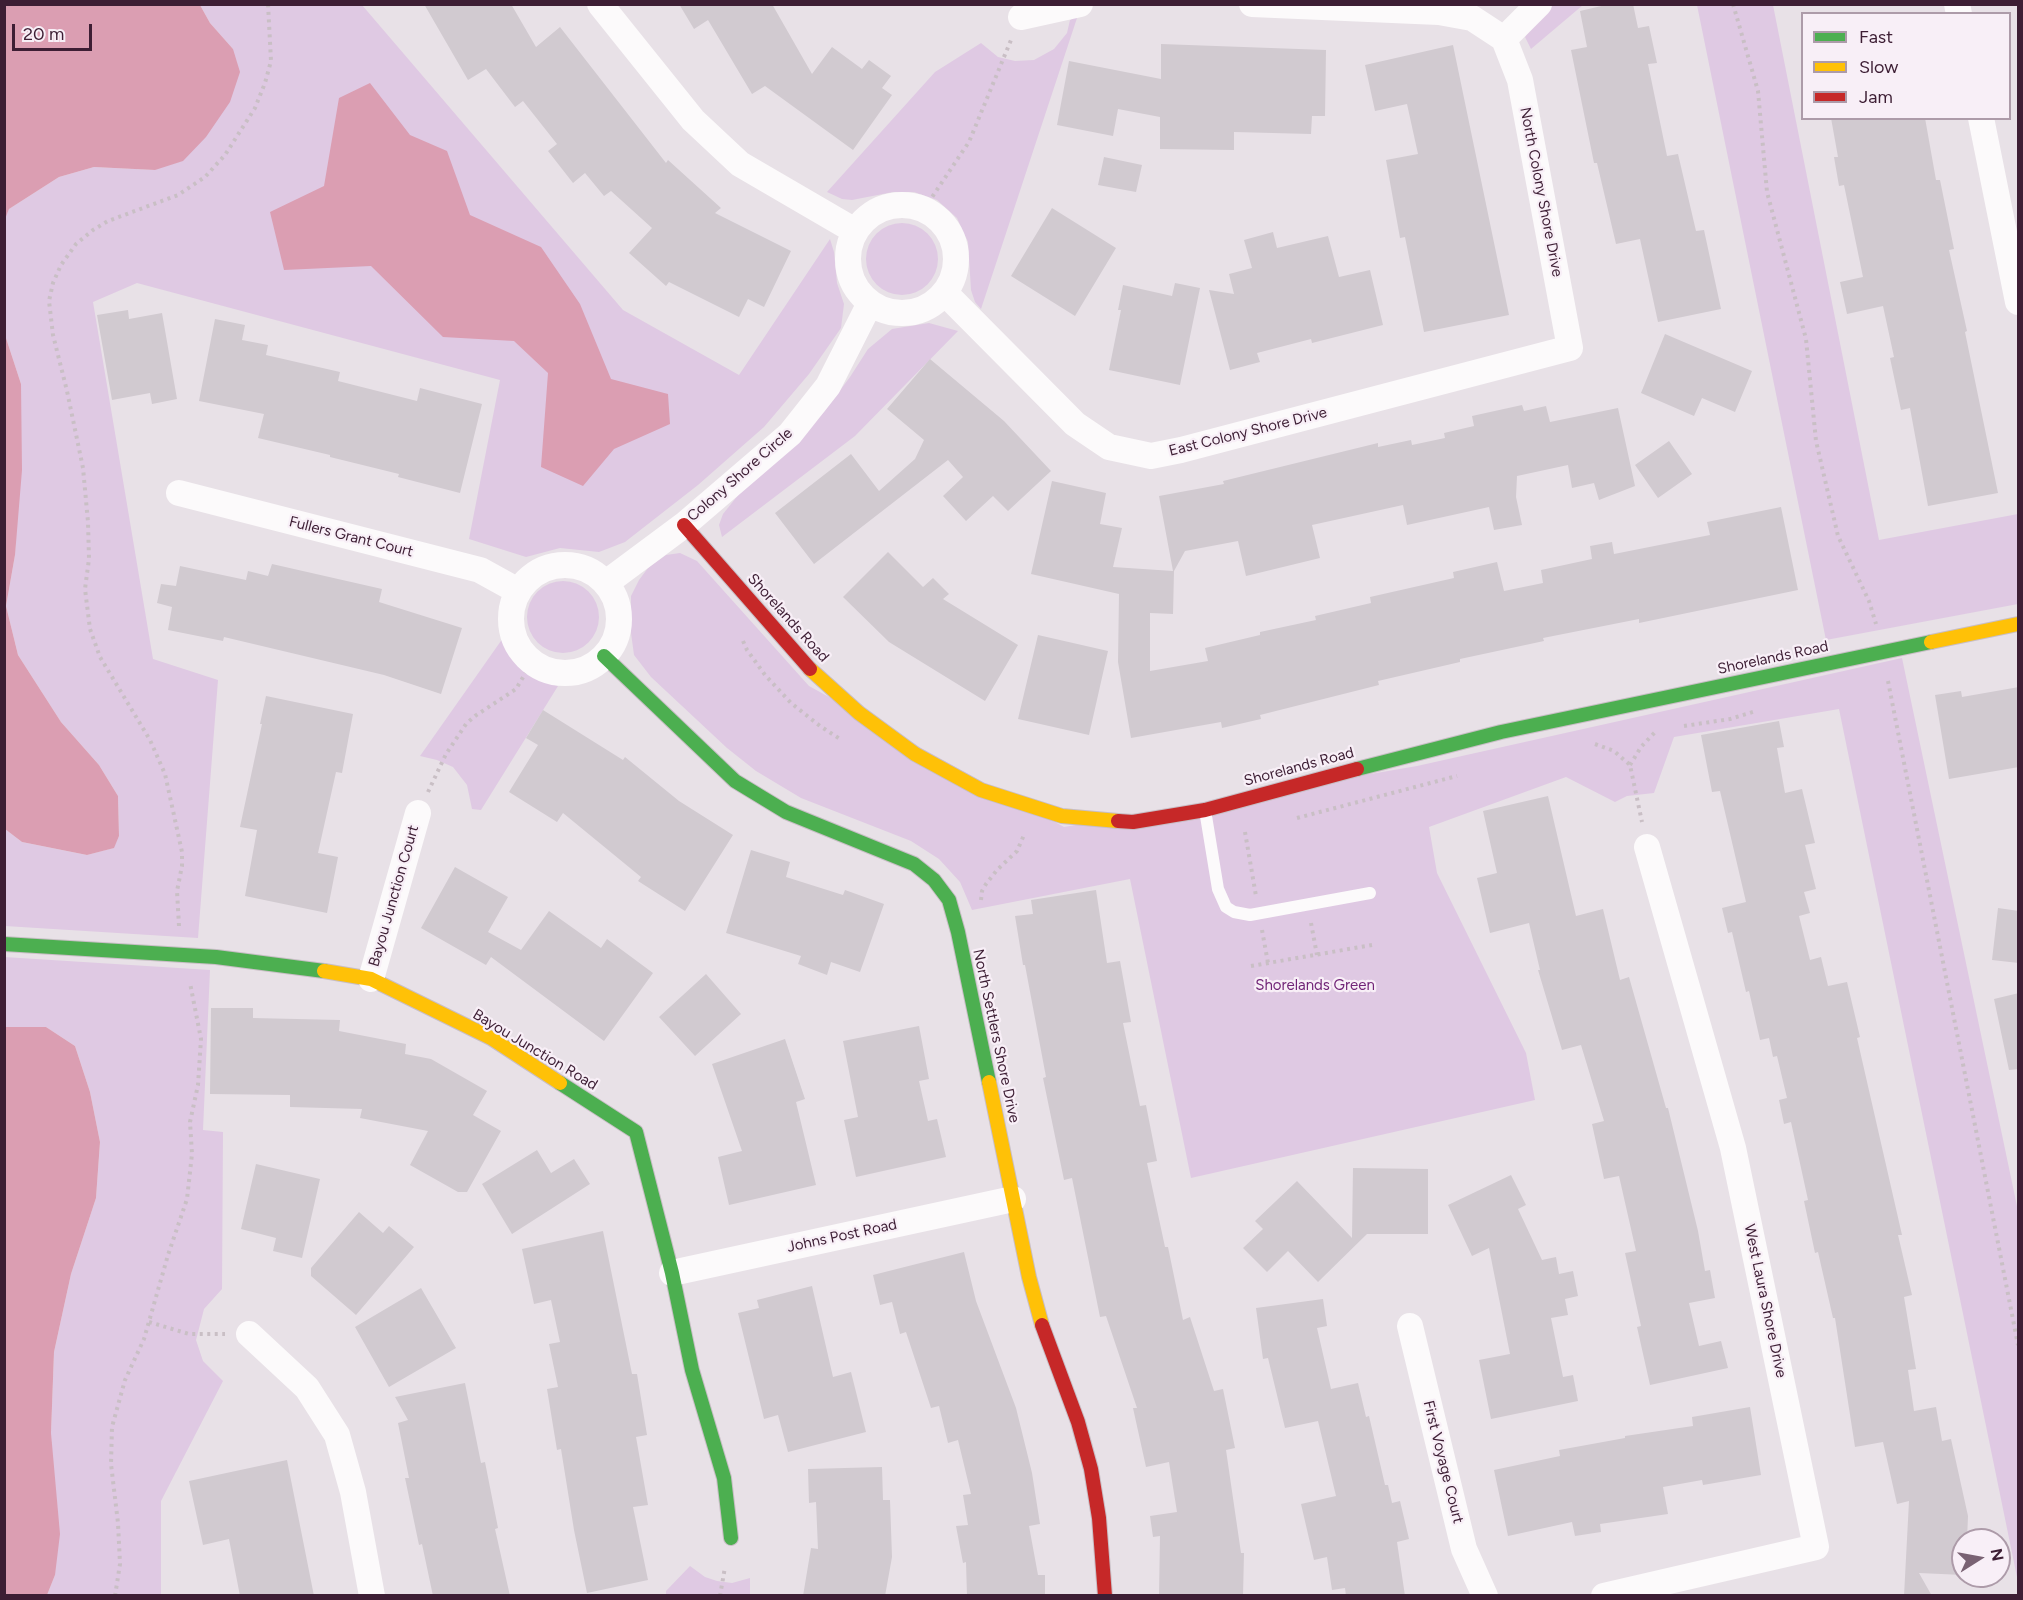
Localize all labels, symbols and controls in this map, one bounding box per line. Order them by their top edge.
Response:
scale bar [15,12,94,50]
legend [1801,12,2011,120]
text: 20 m [23,23,64,45]
text: Fast [1859,26,1893,48]
text: Slow [1859,56,1898,78]
text: Jam [1859,86,1893,108]
street label: North Colony Shore Drive [1516,106,1566,278]
street label: East Colony Shore Drive [1167,404,1329,460]
street label: Colony Shore Circle [684,424,796,526]
street label: Fullers Grant Court [287,513,415,561]
street label: Shorelands Road [744,570,832,666]
street label: Shorelands Road [1716,637,1830,679]
street label: Shorelands Road [1242,744,1356,790]
street label: Bayou Junction Court [365,823,423,969]
street label: North Settlers Shore Drive [969,948,1023,1124]
park label: Shorelands Green [1255,977,1375,995]
street label: Bayou Junction Road [469,1006,601,1094]
street label: Johns Post Road [785,1216,899,1256]
street label: West Laura Shore Drive [1740,1223,1790,1379]
street label: First Voyage Court [1419,1399,1467,1525]
north arrow [1951,1528,2011,1588]
text: N [1987,1547,2008,1563]

